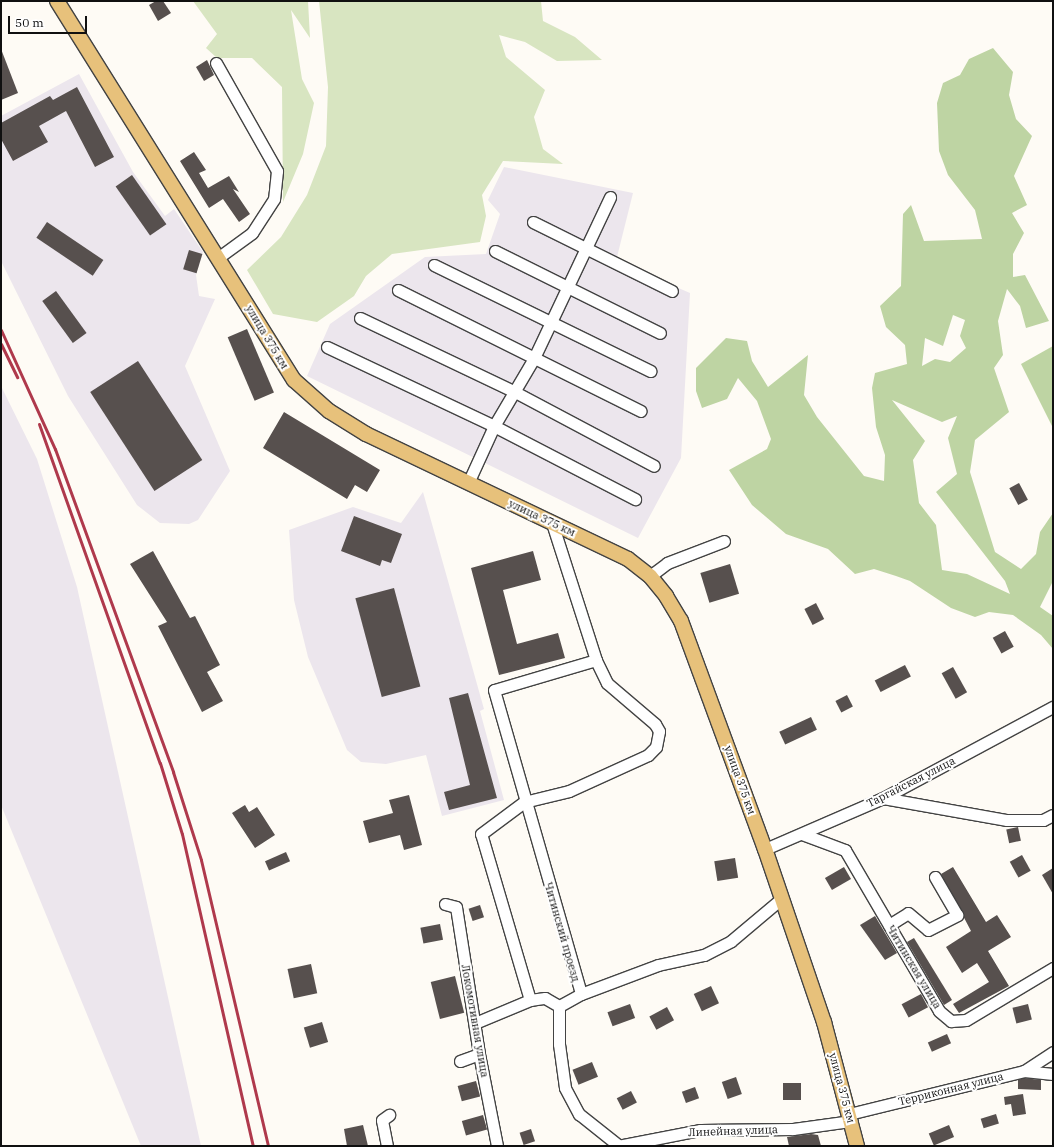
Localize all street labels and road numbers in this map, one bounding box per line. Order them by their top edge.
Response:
street label: улица 375 км [243,303,291,371]
street label: улица 375 км [507,497,577,539]
street label: улица 375 км [721,744,759,816]
street label: Таргайская улица [865,754,957,810]
street label: Читинский проезд [541,881,583,983]
street label: Читинская улица [884,923,944,1011]
street label: Локомотивная улица [459,963,491,1079]
street label: улица 375 км [826,1051,858,1125]
street label: Терриконная улица [897,1070,1005,1108]
street label: Линейная улица [688,1123,778,1139]

